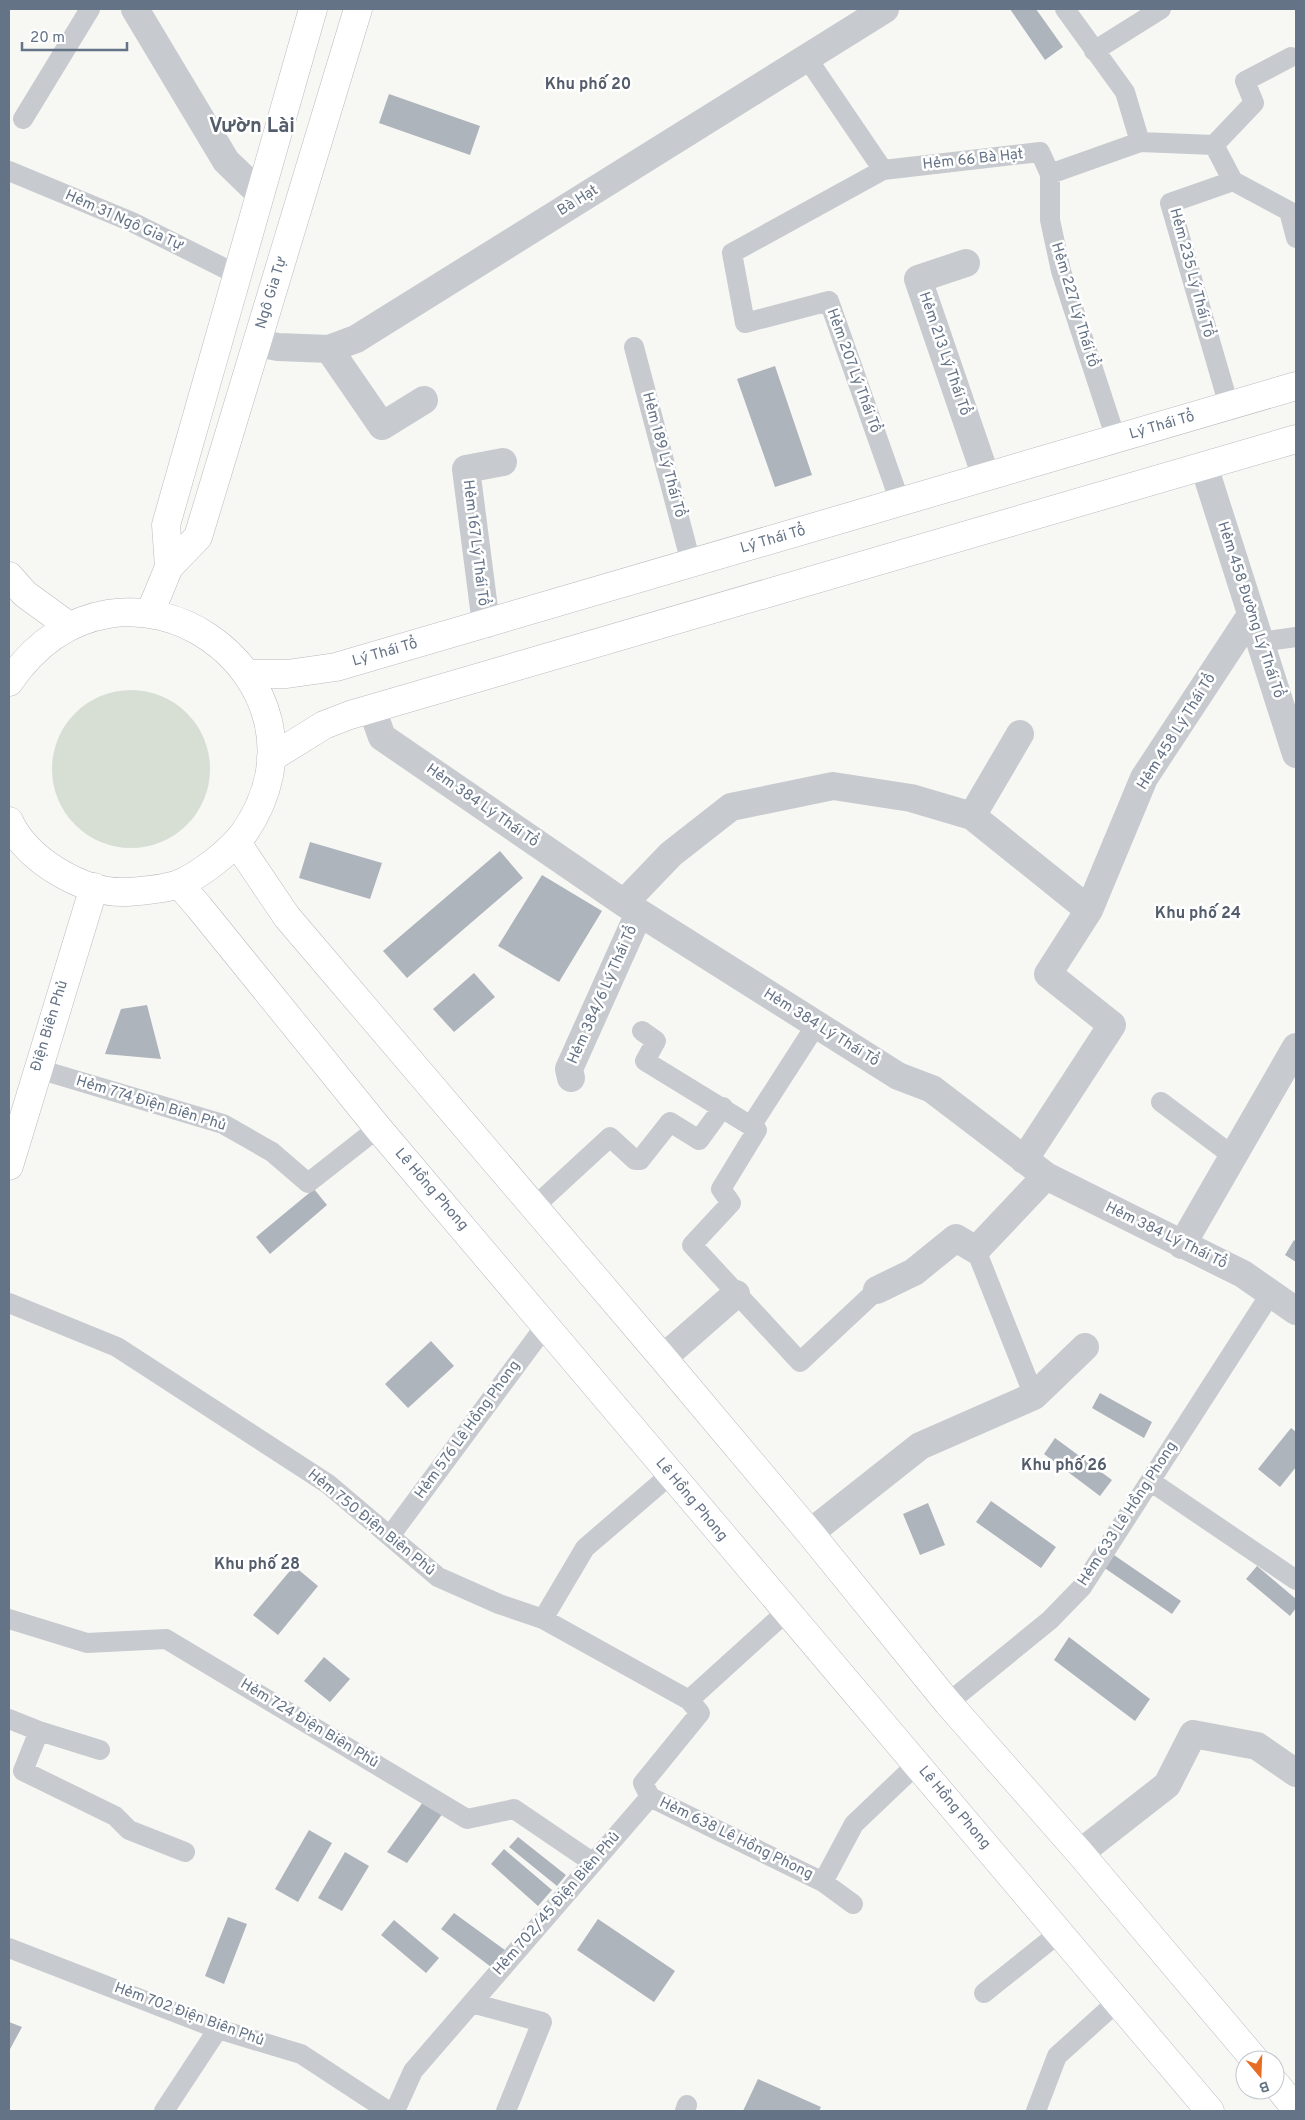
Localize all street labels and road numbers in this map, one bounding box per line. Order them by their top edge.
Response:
street label: Hẻm 66 Bà Hạt [922,145,1024,175]
street label: Bà Hạt [554,181,602,221]
street label: Hẻm 31 Ngô Gia Tự [62,186,187,256]
street label: Hẻm 235 Lý Thái Tổ [1165,206,1219,340]
street label: Hẻm 227 Lý Thái tổ [1046,240,1104,370]
street label: Ngô Gia Tự [252,254,292,331]
street label: Hẻm 213 Lý Thái Tổ [914,289,976,418]
street label: Hẻm 207 Lý Thái Tổ [822,305,886,436]
street label: Hẻm 189 Lý Thái Tổ [637,390,691,520]
street label: Lý Thái Tổ [1126,406,1197,444]
street label: Hẻm 167 Lý Thái Tổ [458,478,494,607]
street label: Hẻm 458 Đường Lý Thái Tổ [1212,519,1289,701]
street label: Lý Thái Tổ [737,520,808,558]
street label: Lý Thái Tổ [349,633,420,671]
street label: Hẻm 458 Lý Thái Tổ [1132,669,1220,794]
street label: Hẻm 384 Lý Thái Tổ [422,758,543,852]
street label: Hẻm 384/6 Lý Thái Tổ [562,922,642,1067]
street label: Điện Biên Phủ [27,978,73,1074]
street label: Hẻm 384 Lý Thái Tổ [759,983,884,1071]
street label: Hẻm 774 Điện Biên Phủ [74,1072,228,1136]
street label: Lê Hồng Phong [390,1144,473,1235]
street label: Hẻm 384 Lý Thái Tổ [1102,1196,1231,1274]
street label: Hẻm 576 Lê Hồng Phong [410,1356,525,1503]
street label: Hẻm 633 Lê Hồng Phong [1073,1438,1182,1590]
street label: Lê Hồng Phong [651,1454,732,1546]
street label: Hẻm 750 Điện Biên Phủ [303,1466,439,1580]
street label: Hẻm 724 Điện Biên Phủ [236,1675,382,1773]
street label: Lê Hồng Phong [914,1762,995,1854]
street label: Hẻm 638 Lê Hồng Phong [656,1793,816,1885]
street label: Hẻm 702/45 Điện Biên Phủ [489,1828,625,1980]
street label: Hẻm 702 Điện Biên Phủ [111,1979,267,2051]

